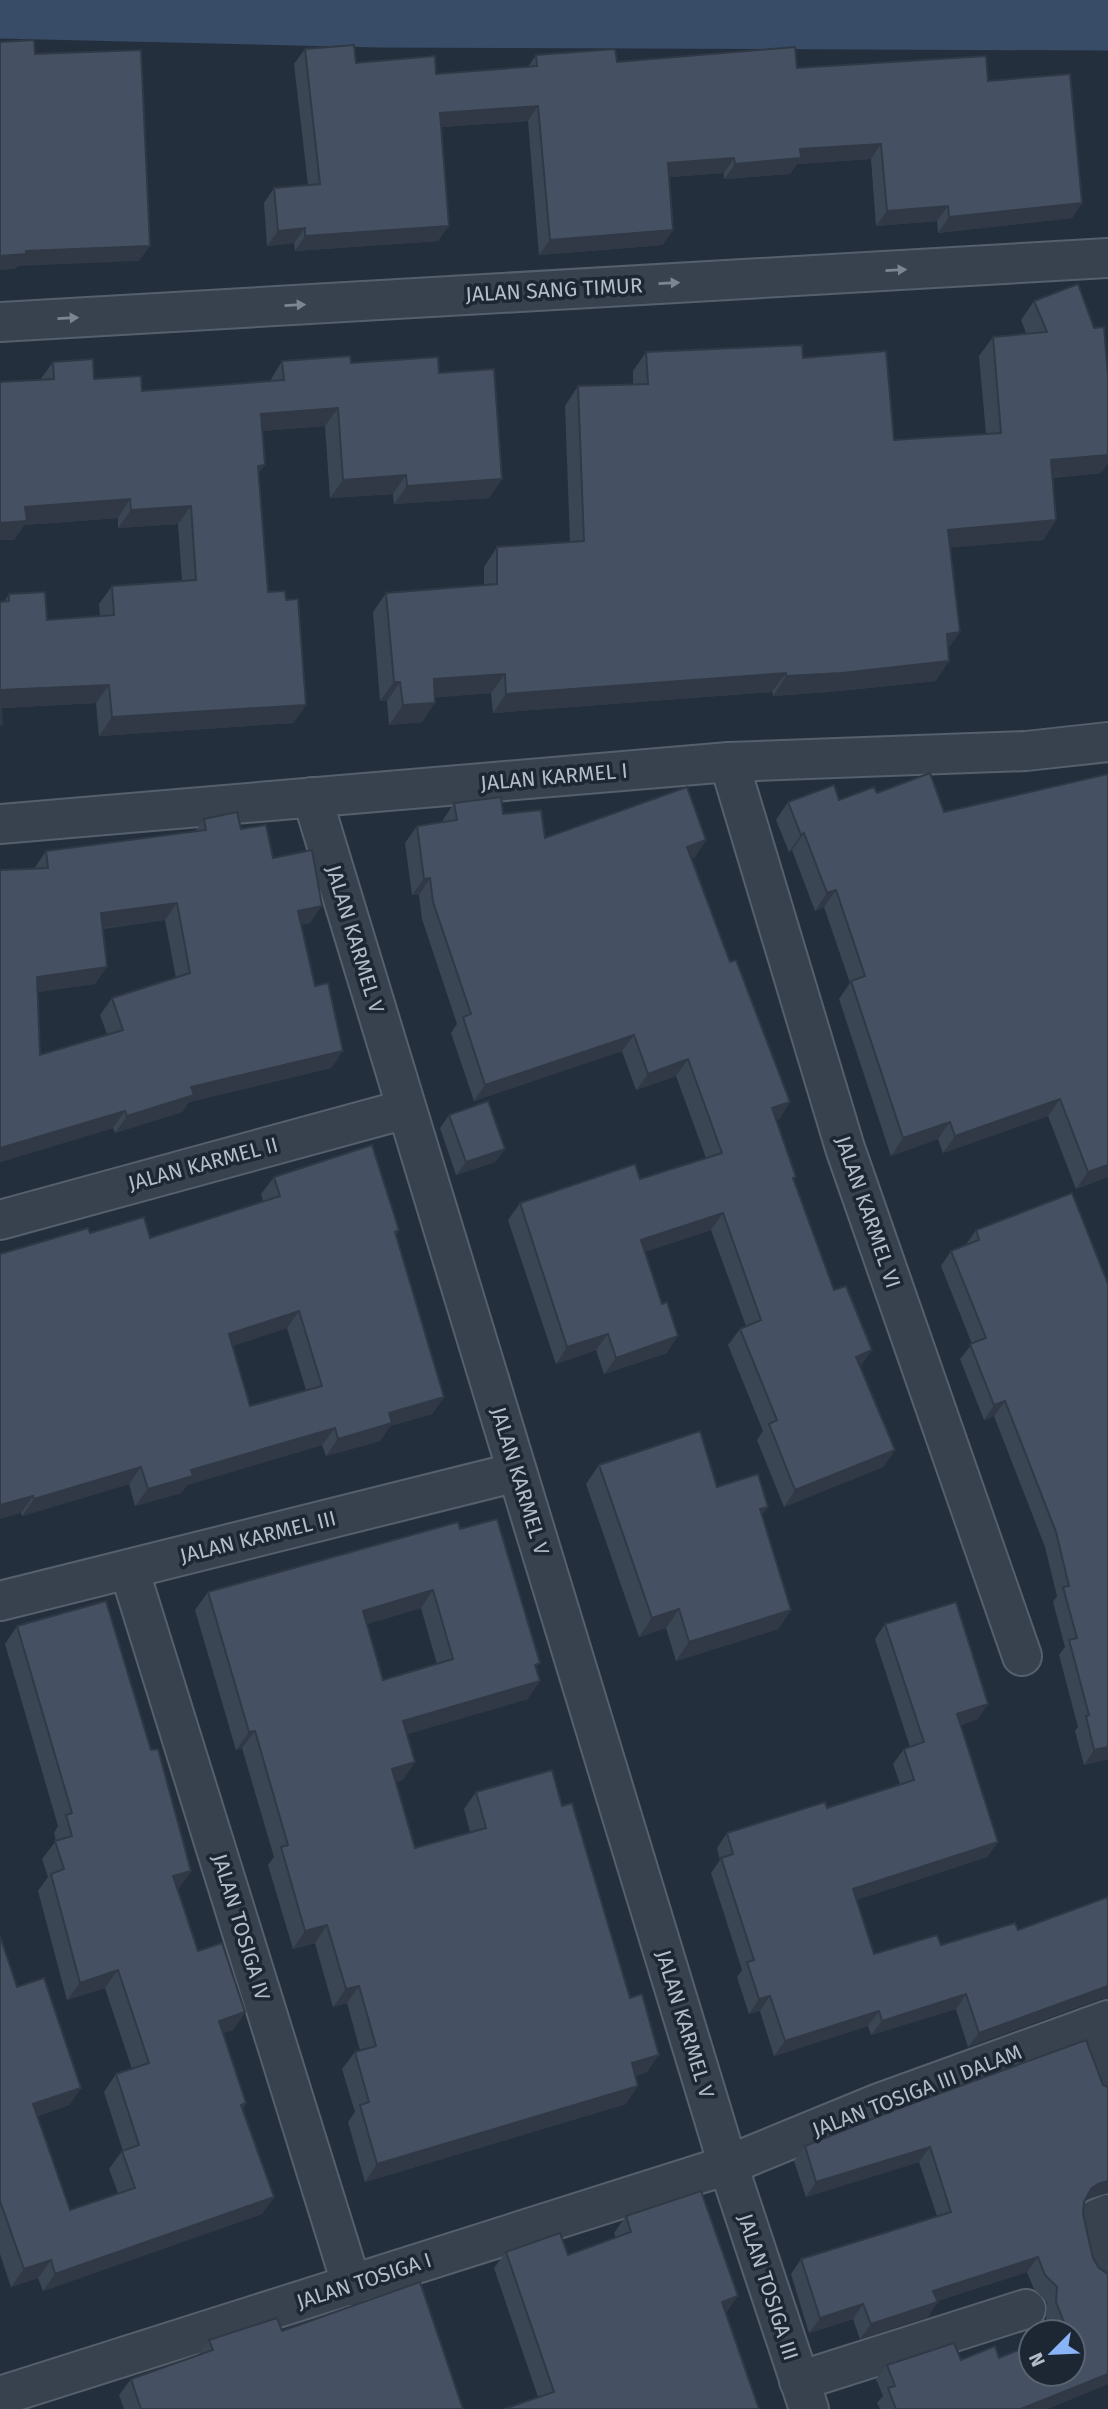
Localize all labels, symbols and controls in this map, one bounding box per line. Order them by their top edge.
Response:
one-way arrow [886,264,908,275]
street label: JALAN SANG TIMUR [465,272,644,308]
one-way arrow [658,277,680,288]
one-way arrow [284,299,306,310]
one-way arrow [57,312,79,323]
street label: JALAN KARMEL I [479,758,629,796]
street label: JALAN KARMEL V [320,862,390,1016]
street label: JALAN KARMEL II [125,1132,281,1196]
street label: JALAN KARMEL VI [830,1132,906,1292]
street label: JALAN KARMEL V [485,1404,555,1558]
street label: JALAN KARMEL III [177,1505,339,1569]
street label: JALAN TOSIGA IV [206,1851,276,2004]
street label: JALAN KARMEL V [650,1947,720,2101]
street label: JALAN TOSIGA III DALAM [809,2039,1025,2143]
street label: JALAN TOSIGA III [732,2210,804,2364]
street label: JALAN TOSIGA I [293,2247,435,2315]
north arrow [1017,2318,1087,2388]
text: N [1024,2349,1050,2370]

